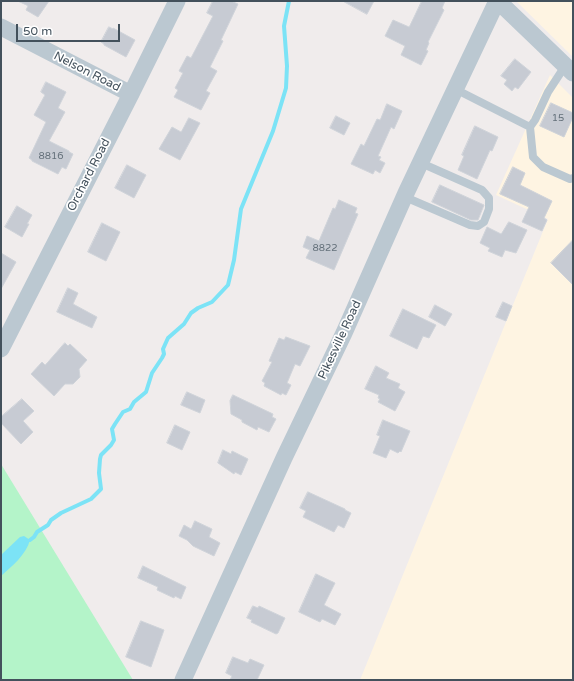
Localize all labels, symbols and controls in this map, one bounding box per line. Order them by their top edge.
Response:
scale bar [18,16,122,42]
text: 50 m [23,24,52,38]
street label: Nelson Road [51,49,123,95]
house number: 15 [552,112,564,124]
street label: Orchard Road [64,136,114,214]
house number: 8816 [38,150,64,162]
house number: 8822 [312,242,338,254]
street label: Pikesville Road [315,298,365,382]

